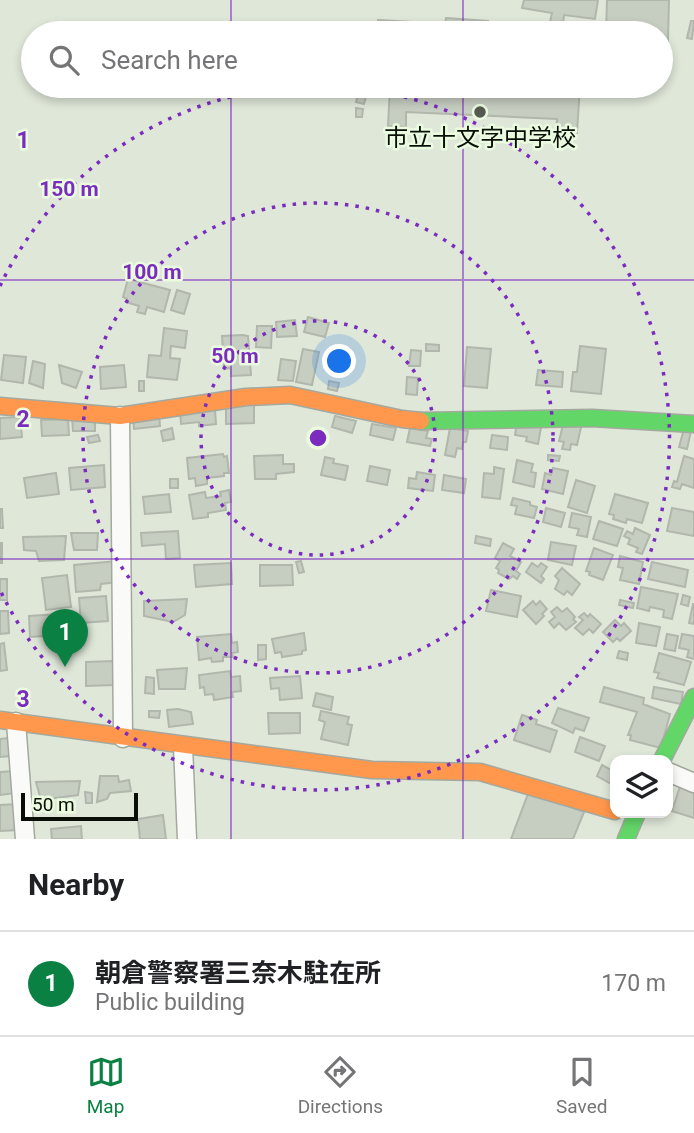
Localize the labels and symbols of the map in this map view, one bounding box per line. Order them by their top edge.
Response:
marker: 市立十文字中学校 [472,104,488,120]
place label: 市立十文字中学校 [384,124,576,152]
text: 1 [16,127,30,154]
text: 150 m [39,177,99,201]
text: 100 m [122,260,182,284]
text: 50 m [211,344,259,368]
your location [322,344,356,378]
text: 2 [16,406,30,433]
centre of rings [306,426,330,450]
pin: 1 [42,609,88,667]
text: 3 [16,686,30,713]
scale bar [21,790,138,822]

